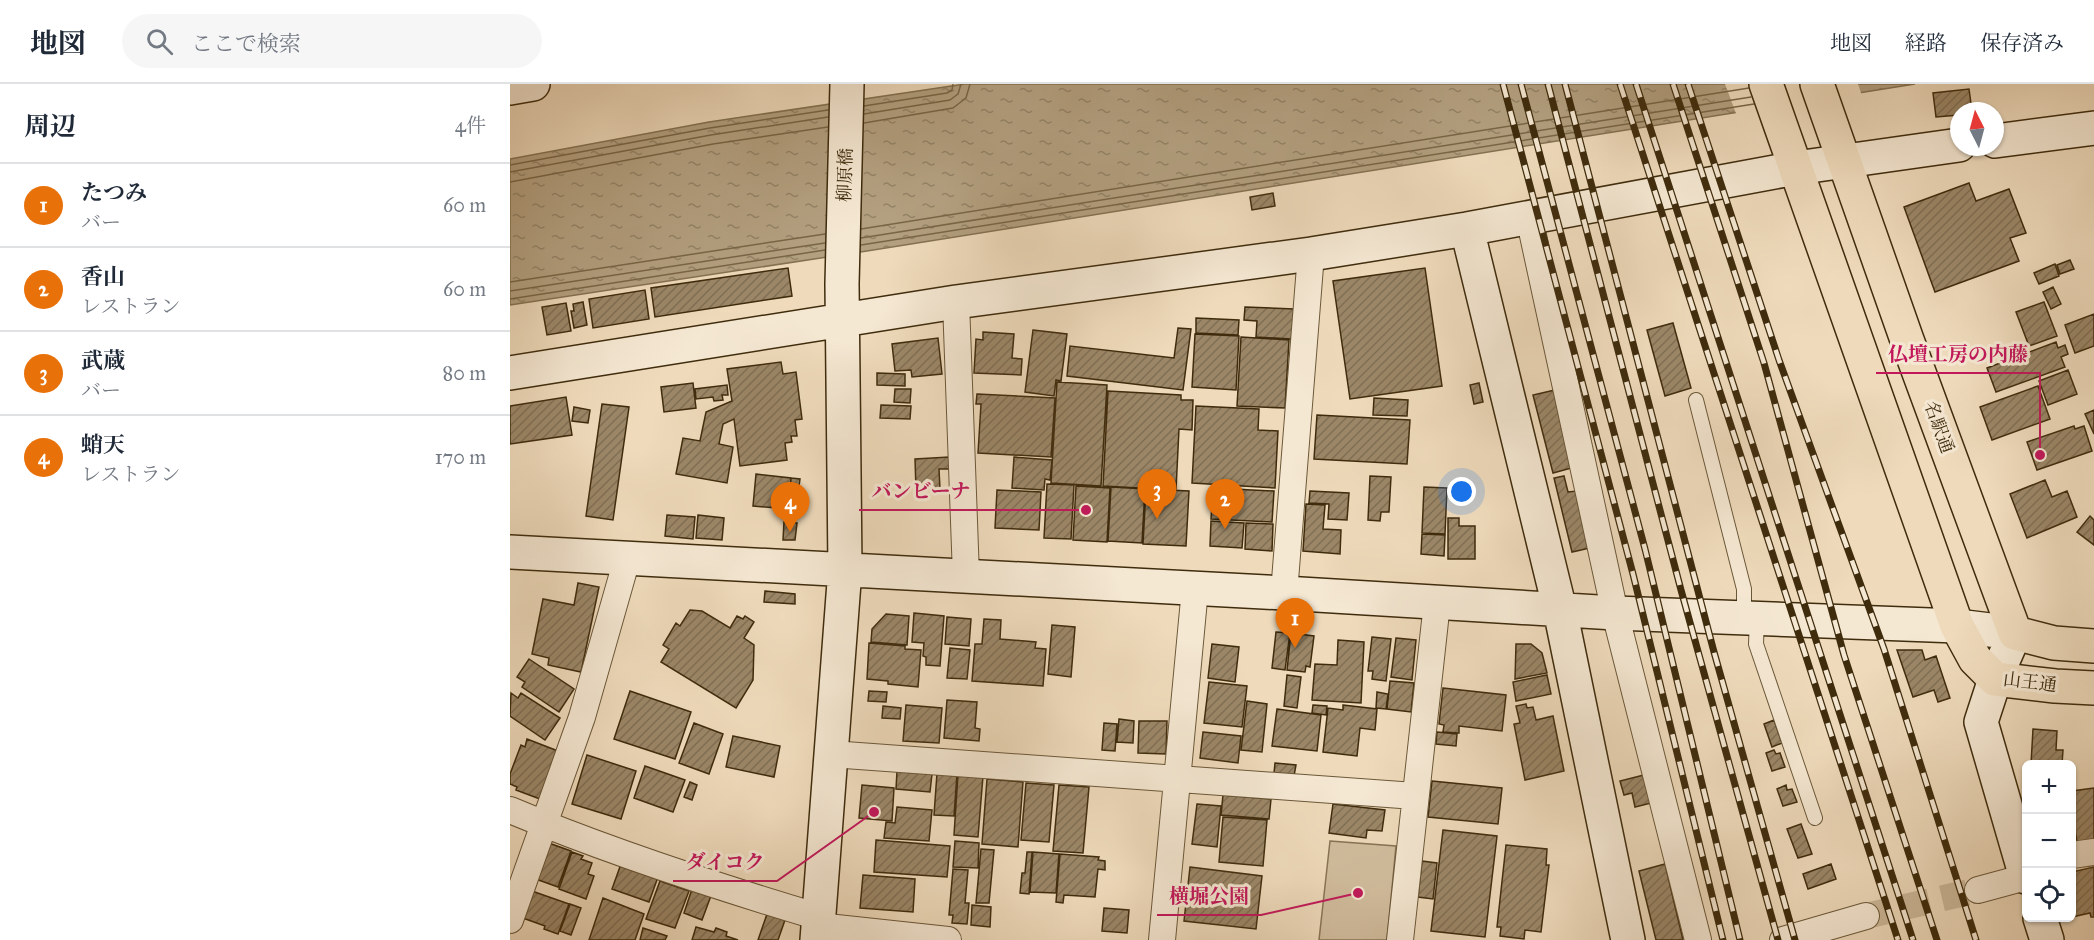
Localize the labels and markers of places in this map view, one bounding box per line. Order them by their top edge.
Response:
callout: 仏壇工房の内藤 [1876,335,2040,373]
pin: 3 [1138,470,1176,519]
callout: バンビーナ [859,472,983,510]
pin: 2 [1206,480,1244,529]
pin: 4 [770,482,810,532]
pin: 1 [1276,598,1314,648]
callout: ダイコク [673,843,777,881]
callout: 横堀公園 [1157,877,1261,915]

